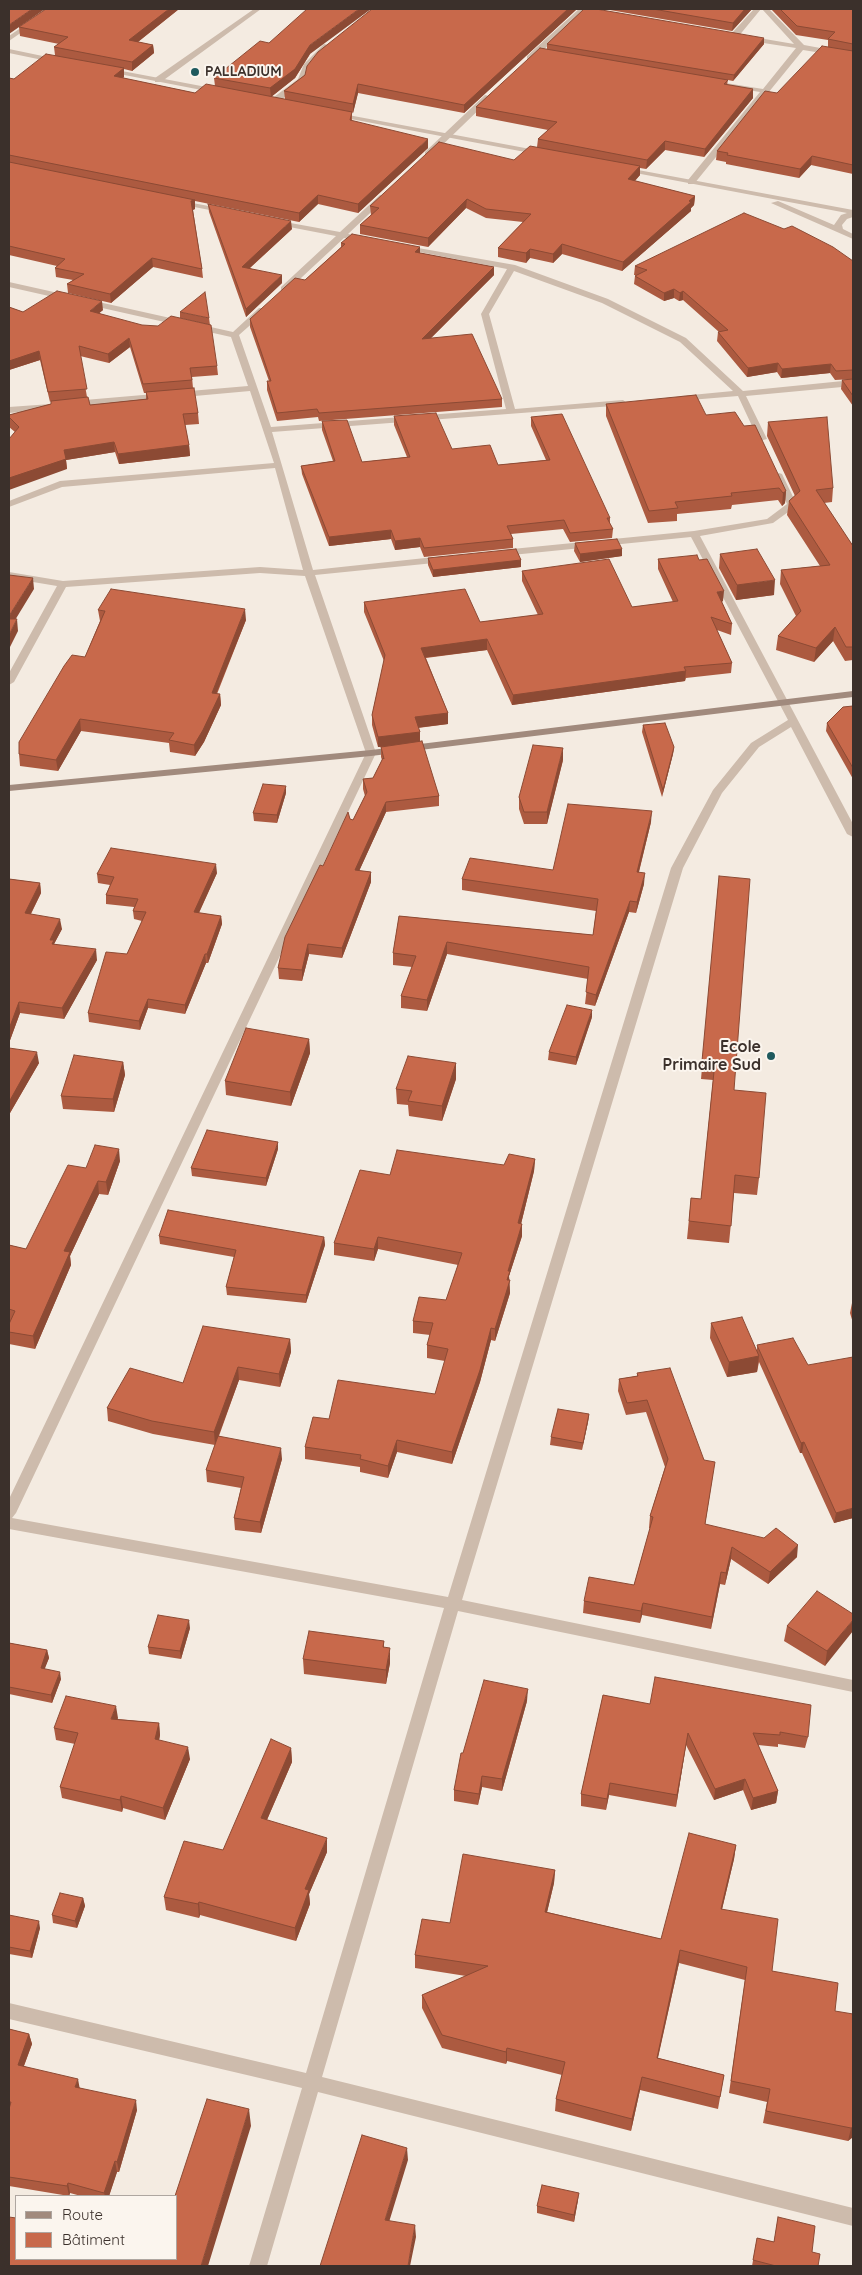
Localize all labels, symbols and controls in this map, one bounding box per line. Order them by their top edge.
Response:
place label: PALLADIUM [205,64,282,80]
marker: PALLADIUM [189,66,201,78]
place label: Ecole Primaire Sud [663,1037,761,1075]
marker: Ecole Primaire Sud [765,1050,777,1062]
legend [15,2195,178,2260]
text: Route [62,2205,103,2224]
text: Bâtiment [62,2230,125,2249]

